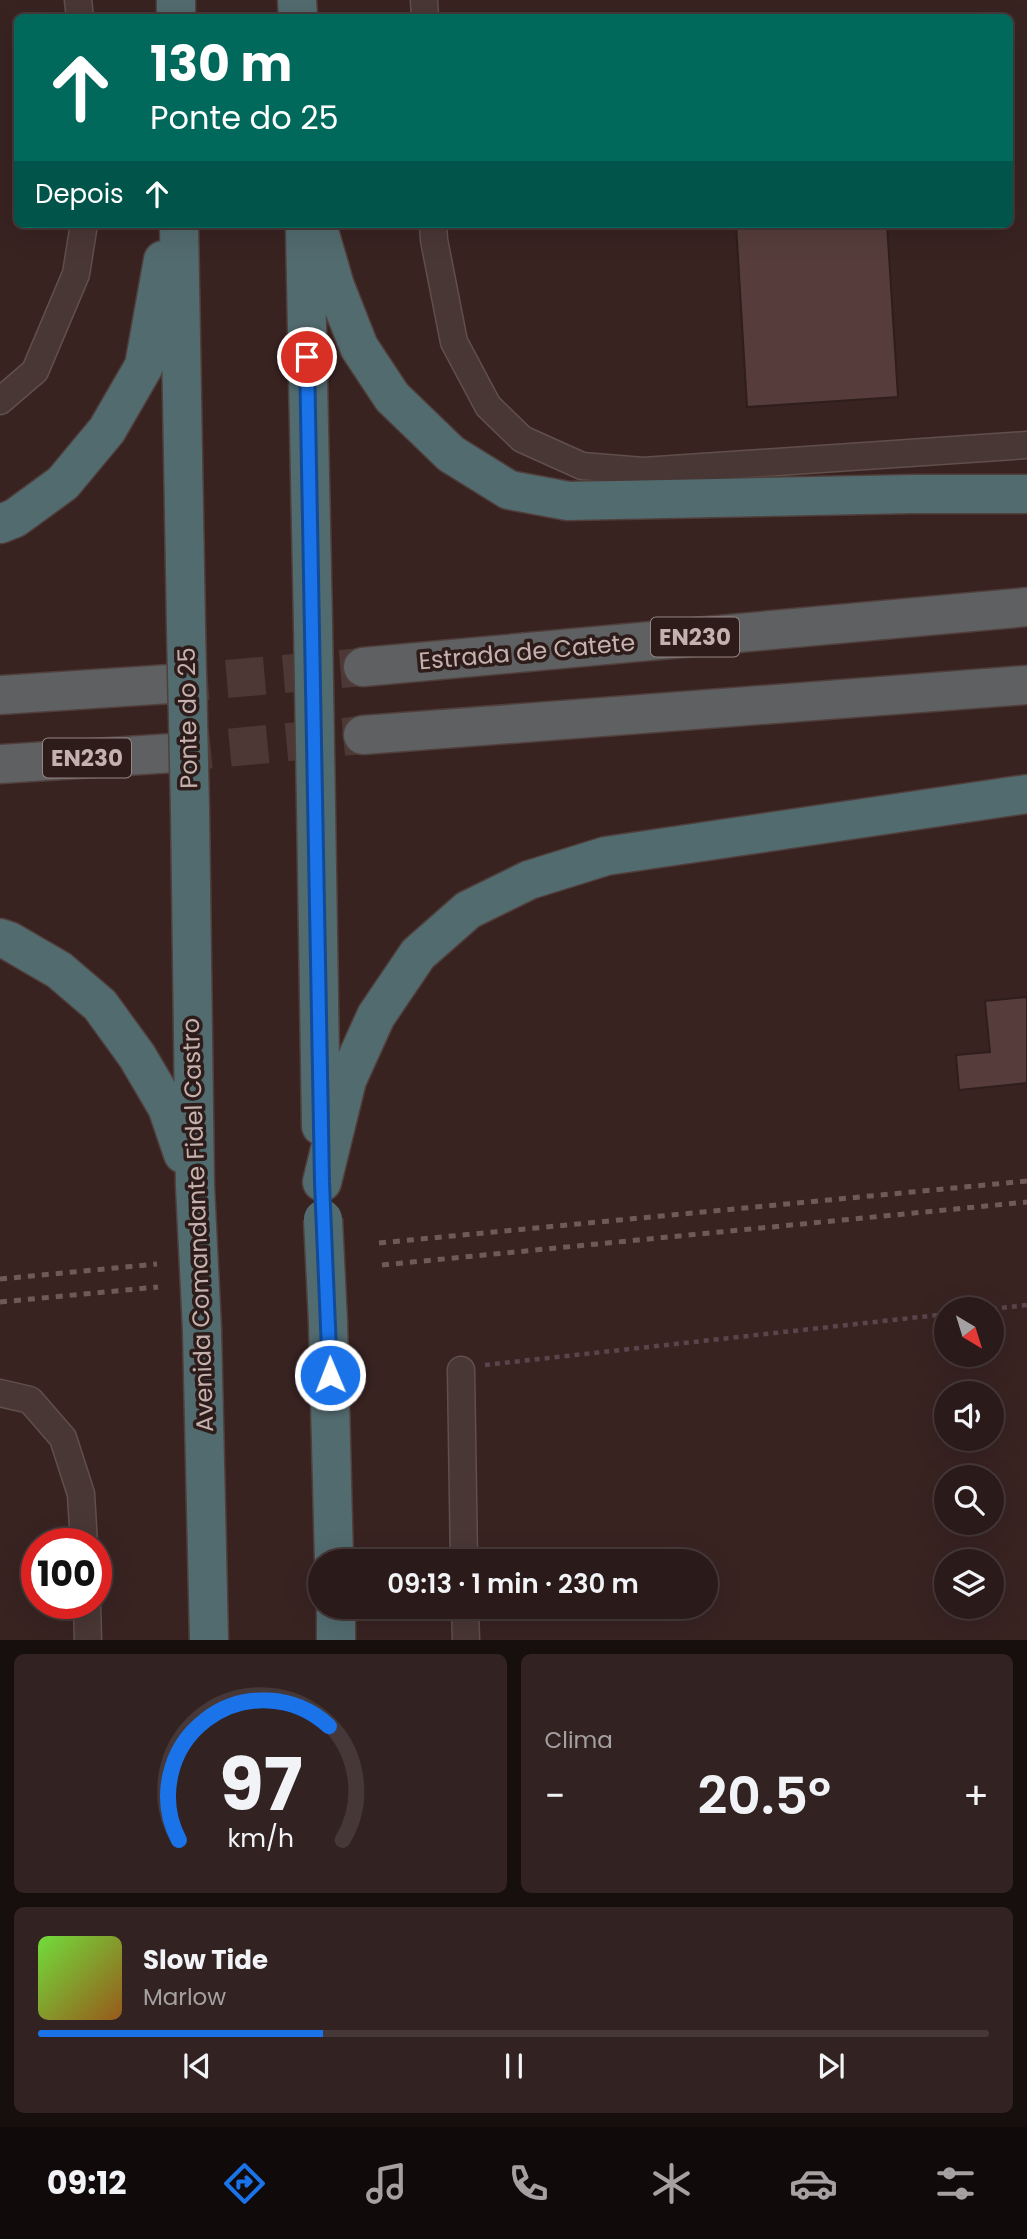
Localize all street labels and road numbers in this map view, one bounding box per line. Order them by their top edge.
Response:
road number: EN230 [651,618,739,656]
street label: Estrada de Catete [417,626,637,677]
street label: Ponte do 25 [170,647,205,789]
road number: EN230 [43,738,131,778]
street label: Avenida Comandante Fidel Castro [174,1017,221,1433]

